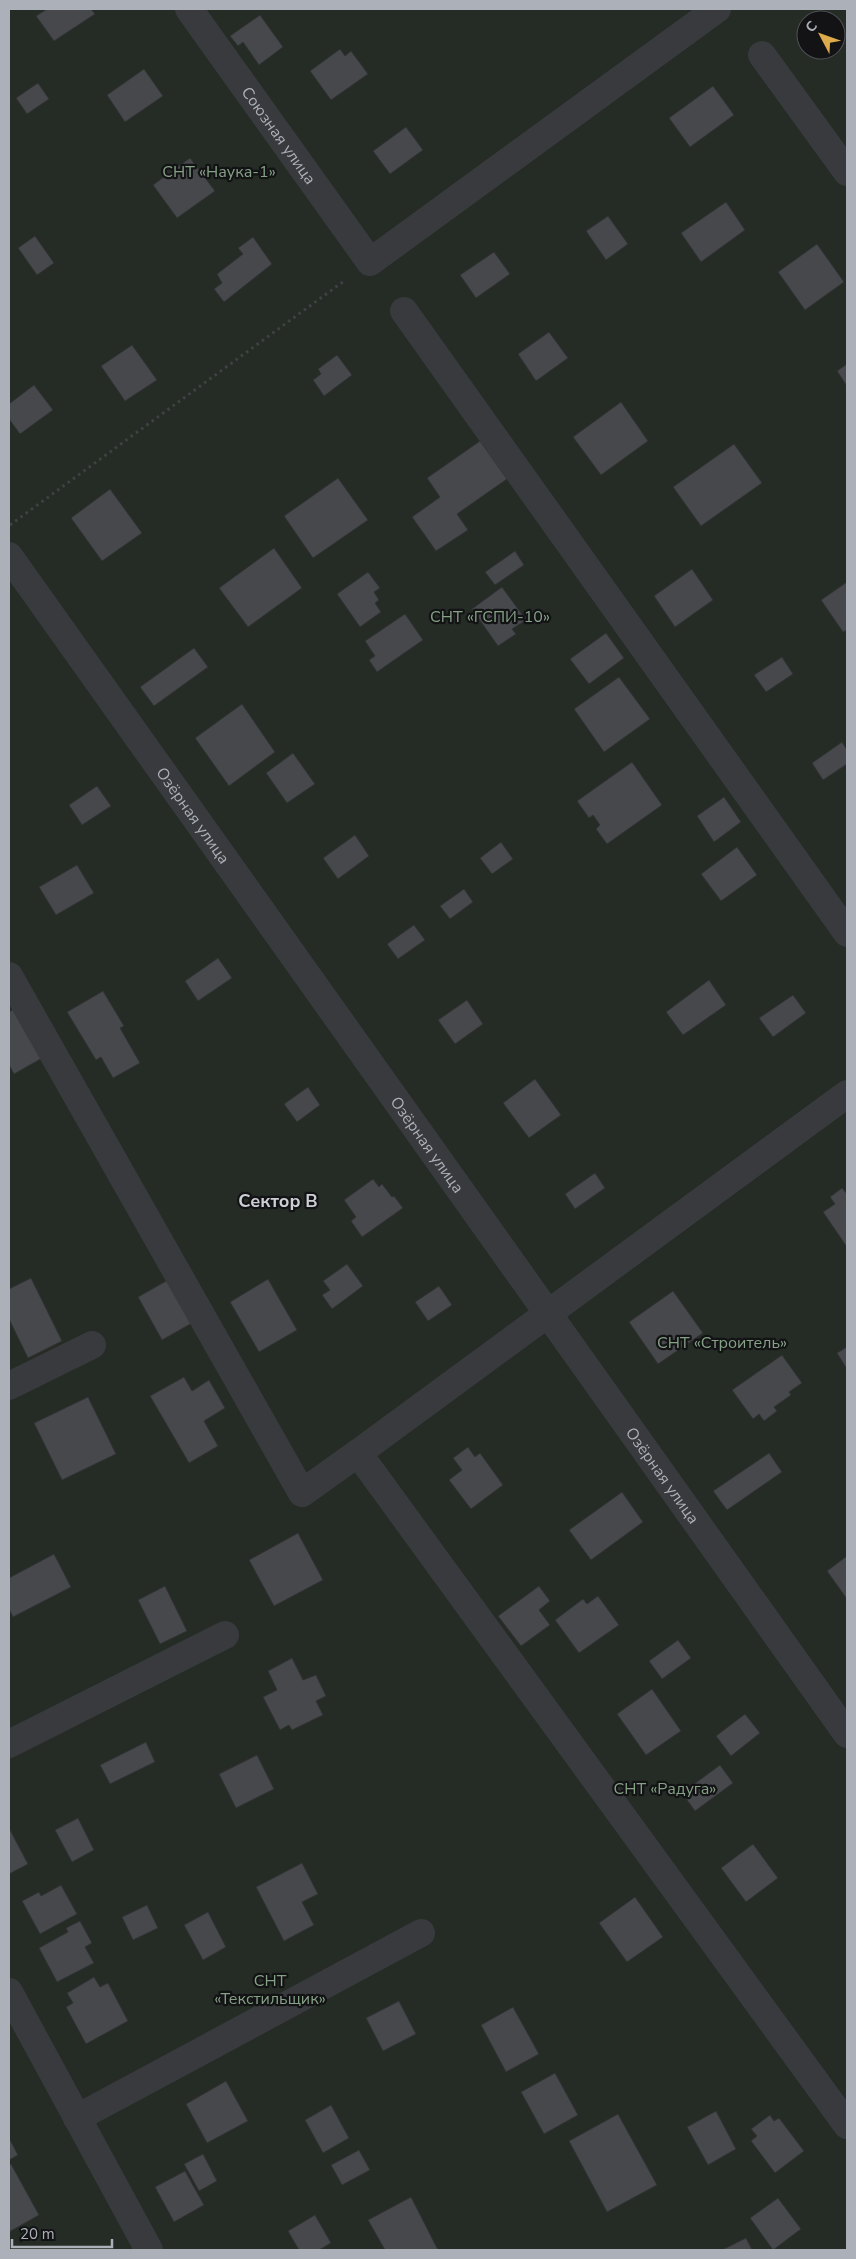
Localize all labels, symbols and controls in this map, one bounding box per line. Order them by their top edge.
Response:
north arrow [796,10,846,60]
text: С [801,17,822,37]
street label: Союзная улица [236,82,321,189]
park label: СНТ «Наука-1» [162,161,276,183]
park label: СНТ «ГСПИ-10» [430,606,550,628]
street label: Озёрная улица [151,763,234,868]
street label: Озёрная улица [385,1092,469,1198]
district label: Сектор В [238,1189,318,1213]
park label: СНТ «Строитель» [657,1332,787,1354]
street label: Озёрная улица [620,1423,704,1529]
park label: СНТ «Радуга» [614,1778,716,1800]
park label: СНТ «Текстильщик» [214,1970,326,2010]
scale bar [12,2216,112,2248]
text: 20 m [20,2224,55,2244]

